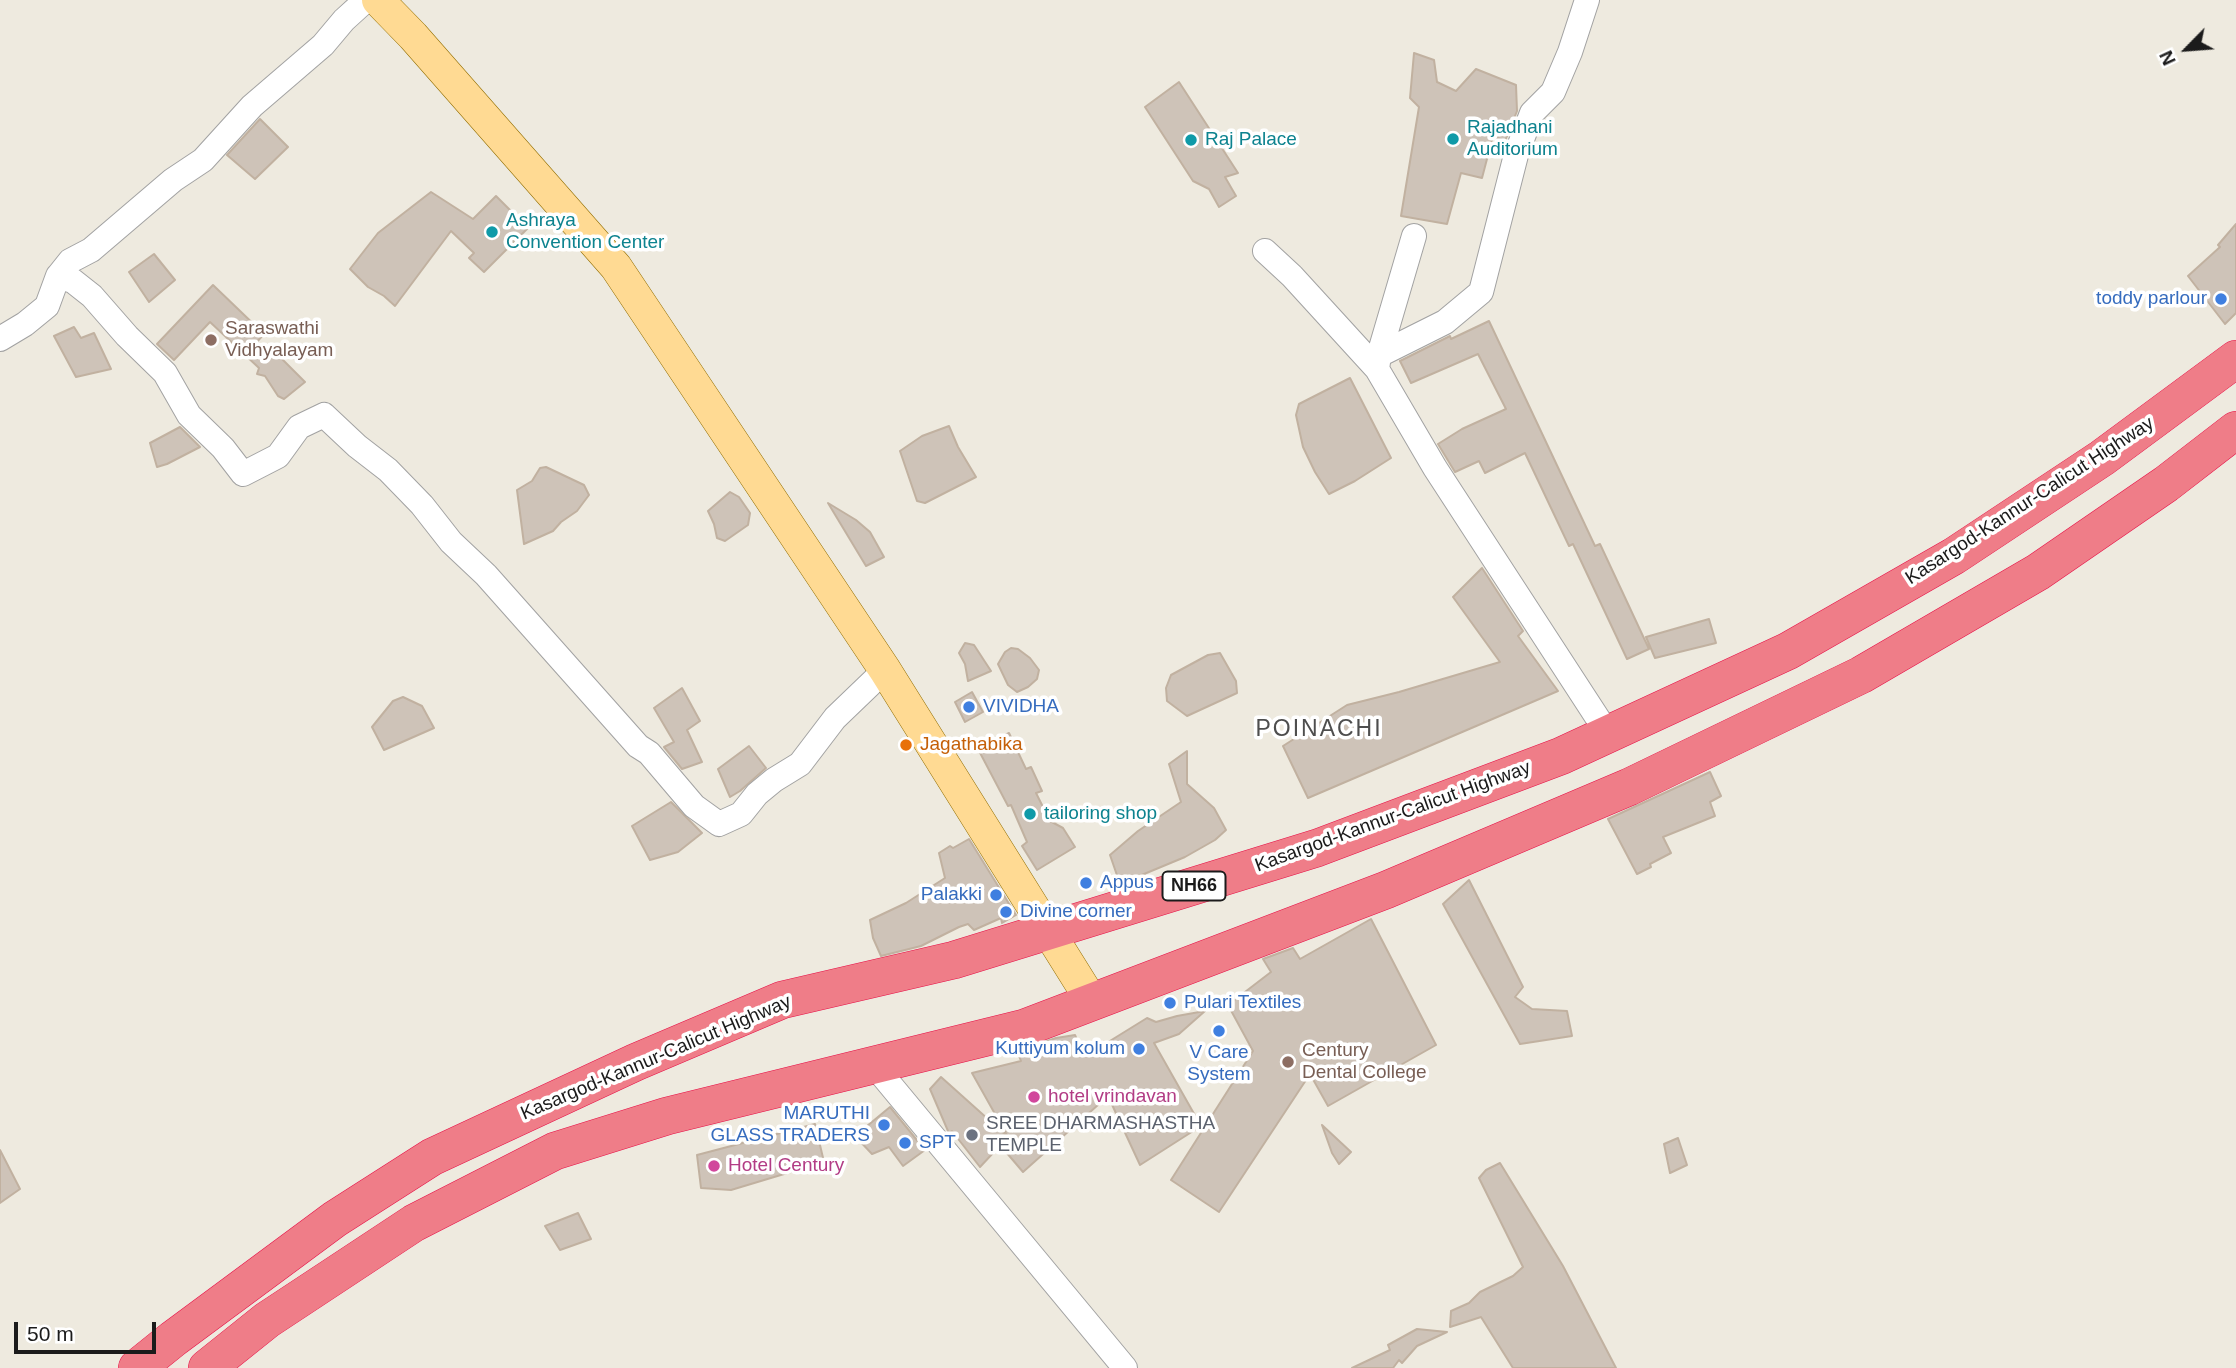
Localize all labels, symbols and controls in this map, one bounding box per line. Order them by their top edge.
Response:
north arrow [2152,14,2222,84]
text: N [2155,47,2180,69]
place label: Rajadhani Auditorium [1467,117,1558,161]
place label: Raj Palace [1205,129,1297,151]
marker: Rajadhani Auditorium [1445,131,1461,147]
marker: Raj Palace [1183,132,1199,148]
place label: Ashraya Convention Center [506,210,664,254]
marker: Ashraya Convention Center [484,224,500,240]
place label: toddy parlour [2096,288,2207,310]
marker: toddy parlour [2213,291,2229,307]
place label: Saraswathi Vidhyalayam [225,318,333,362]
marker: Saraswathi Vidhyalayam [203,332,219,348]
street label: Kasargod-Kannur-Calicut Highway [1902,412,2158,590]
place label: VIVIDHA [983,696,1059,718]
marker: VIVIDHA [961,699,977,715]
district label: POINACHI [1256,716,1382,744]
place label: Jagathabika [920,734,1022,756]
marker: Jagathabika [898,737,914,753]
street label: Kasargod-Kannur-Calicut Highway [1252,756,1534,878]
place label: tailoring shop [1044,803,1157,825]
marker: tailoring shop [1022,806,1038,822]
place label: Appus [1100,872,1154,894]
road number: NH66 [1162,872,1226,900]
marker: Appus [1078,875,1094,891]
place label: Palakki [921,884,982,906]
marker: Palakki [988,887,1004,903]
place label: Divine corner [1020,901,1132,923]
marker: Divine corner [998,904,1014,920]
street label: Kasargod-Kannur-Calicut Highway [517,991,795,1125]
place label: Pulari Textiles [1184,992,1301,1014]
marker: Pulari Textiles [1162,995,1178,1011]
marker: V Care System [1211,1023,1227,1039]
place label: Kuttiyum kolum [995,1038,1125,1060]
place label: Century Dental College [1302,1040,1427,1084]
marker: Kuttiyum kolum [1131,1041,1147,1057]
place label: V Care System [1187,1042,1251,1086]
marker: Century Dental College [1280,1054,1296,1070]
place label: hotel vrindavan [1048,1086,1177,1108]
marker: hotel vrindavan [1026,1089,1042,1105]
place label: MARUTHI GLASS TRADERS [711,1103,870,1147]
place label: SREE DHARMASHASTHA TEMPLE [986,1113,1215,1157]
marker: MARUTHI GLASS TRADERS [876,1117,892,1133]
marker: SREE DHARMASHASTHA TEMPLE [964,1127,980,1143]
place label: SPT [919,1132,956,1154]
marker: SPT [897,1135,913,1151]
place label: Hotel Century [728,1155,844,1177]
marker: Hotel Century [706,1158,722,1174]
scale bar [18,1308,159,1352]
text: 50 m [27,1322,74,1345]

